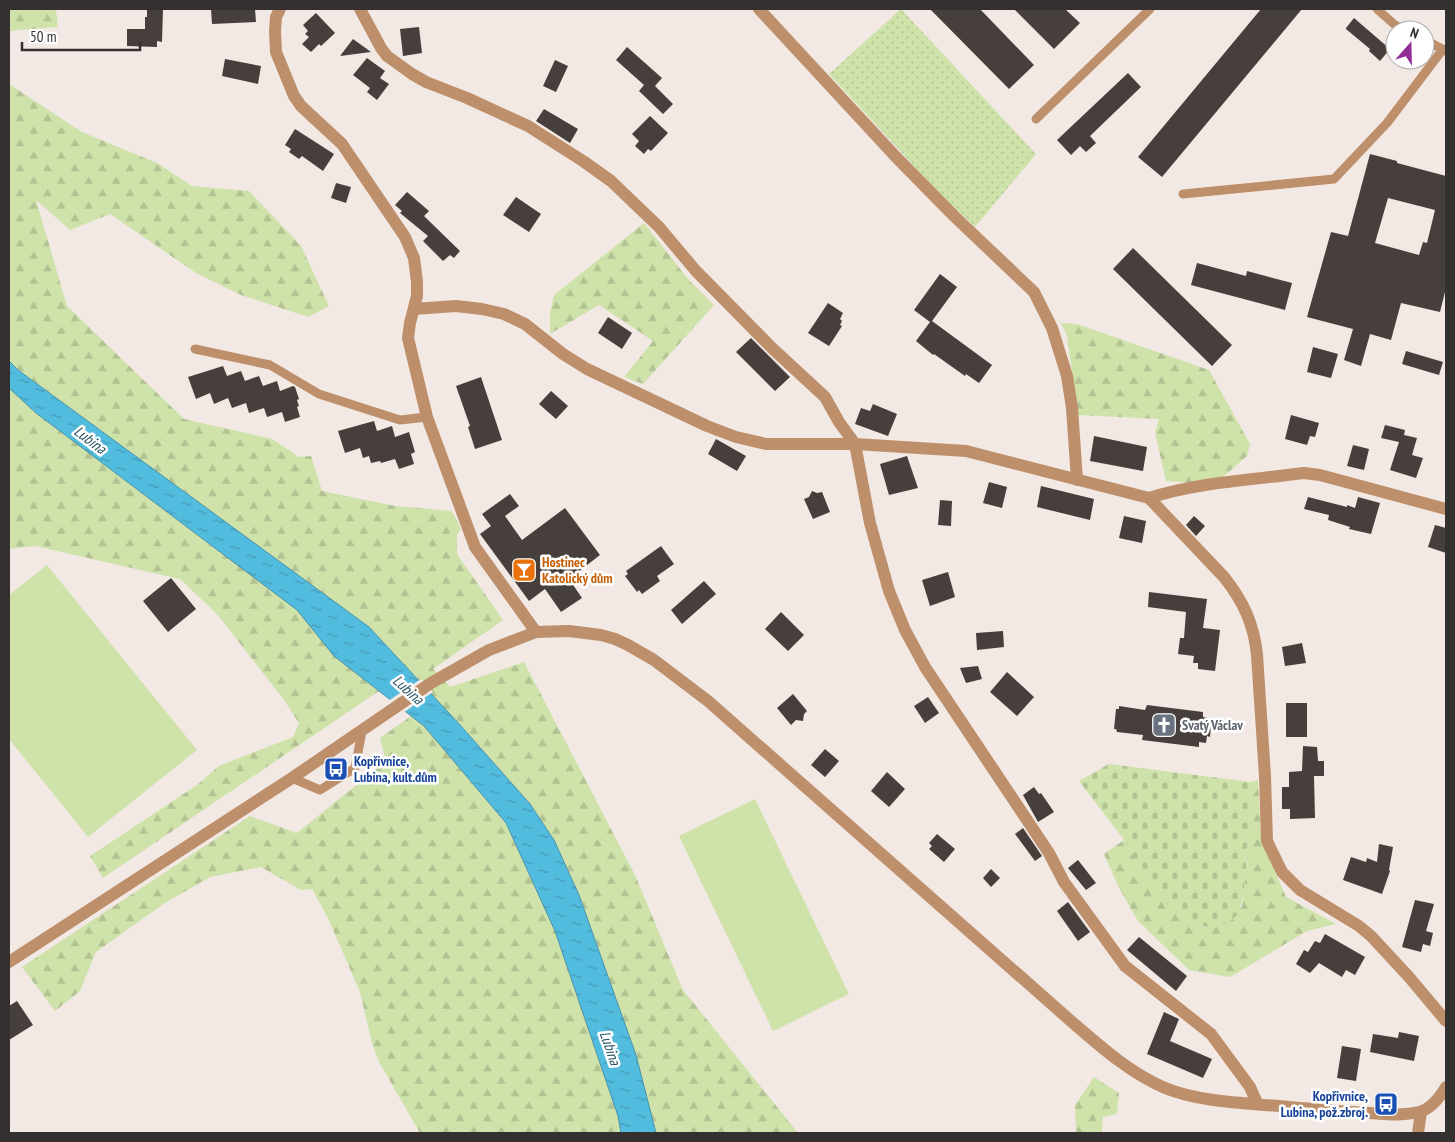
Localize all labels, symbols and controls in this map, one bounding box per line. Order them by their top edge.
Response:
scale bar [22,20,140,52]
north arrow [1385,20,1435,70]
text: N [1408,23,1421,43]
text: 50 m [30,27,56,46]
water label: Lubina [71,422,111,458]
place label: Hostinec Katolický dům [542,553,612,587]
bar icon: Hostinec Katolický dům [511,557,537,583]
water label: Lubina [389,671,428,709]
church icon: Svatý Václav [1151,712,1177,738]
place label: Svatý Václav [1182,716,1243,734]
place label: Kopřivnice, Lubina, kult.dům [354,752,437,786]
bus stop icon: Kopřivnice, Lubina, kult.dům [323,756,349,782]
water label: Lubina [596,1028,625,1068]
place label: Kopřivnice, Lubina, pož.zbroj. [1281,1087,1368,1121]
bus stop icon: Kopřivnice, Lubina, pož.zbroj. [1373,1091,1399,1117]

